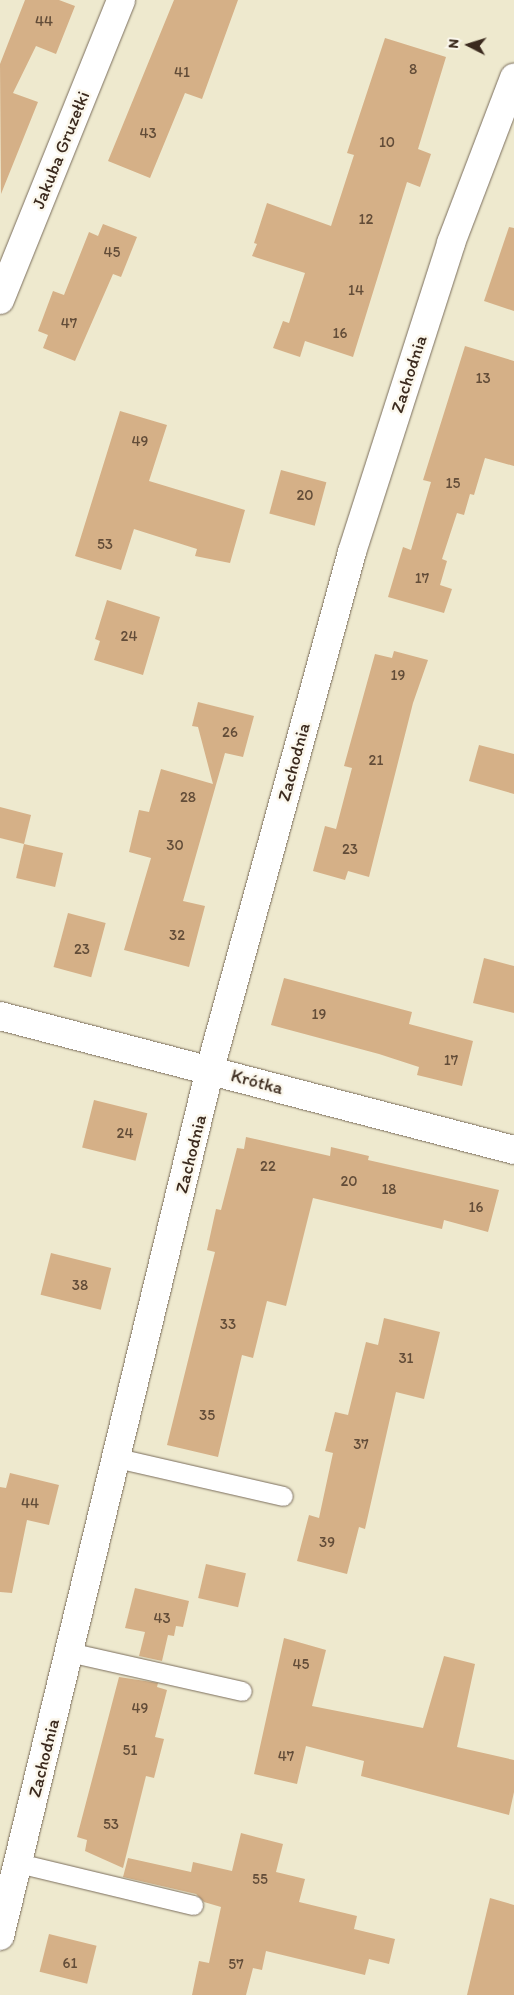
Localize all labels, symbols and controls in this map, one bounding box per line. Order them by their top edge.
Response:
house number: 44 [35,13,53,31]
north arrow [444,20,494,70]
text: N [445,38,462,49]
house number: 8 [409,61,417,79]
house number: 41 [174,64,190,82]
street label: Jakuba Gruzełki [28,88,94,212]
house number: 43 [139,125,157,143]
house number: 10 [379,134,395,152]
house number: 12 [359,211,373,229]
house number: 45 [104,244,120,262]
house number: 14 [348,282,364,300]
house number: 47 [61,315,77,333]
house number: 16 [333,325,347,343]
street label: Zachodnia [386,332,432,416]
house number: 13 [475,370,491,388]
house number: 49 [132,433,148,451]
house number: 15 [446,475,460,493]
house number: 20 [296,487,314,505]
house number: 53 [97,536,113,554]
house number: 17 [415,570,429,588]
house number: 24 [121,628,137,646]
house number: 19 [391,667,405,685]
street label: Zachodnia [273,720,315,804]
house number: 26 [222,724,238,742]
house number: 21 [369,752,383,770]
house number: 28 [180,789,196,807]
house number: 30 [166,837,184,855]
house number: 23 [342,841,358,859]
house number: 32 [169,927,185,945]
house number: 23 [74,941,90,959]
house number: 19 [312,1006,326,1024]
house number: 17 [444,1052,458,1070]
street label: Krótka [229,1065,285,1099]
street label: Zachodnia [171,1112,211,1196]
house number: 24 [117,1125,133,1143]
house number: 22 [260,1158,276,1176]
house number: 20 [340,1173,358,1191]
house number: 18 [381,1181,397,1199]
house number: 16 [469,1199,483,1217]
house number: 38 [72,1277,88,1295]
house number: 33 [220,1316,236,1334]
house number: 31 [398,1350,414,1368]
house number: 35 [199,1407,215,1425]
house number: 37 [353,1436,369,1454]
house number: 44 [21,1495,39,1513]
house number: 39 [319,1534,335,1552]
house number: 43 [153,1610,171,1628]
house number: 45 [293,1656,309,1674]
house number: 49 [132,1700,148,1718]
street label: Zachodnia [24,1716,64,1800]
house number: 51 [123,1742,137,1760]
house number: 47 [278,1748,294,1766]
house number: 53 [103,1816,119,1834]
house number: 55 [252,1871,268,1889]
house number: 61 [63,1955,77,1973]
house number: 57 [228,1956,244,1974]

